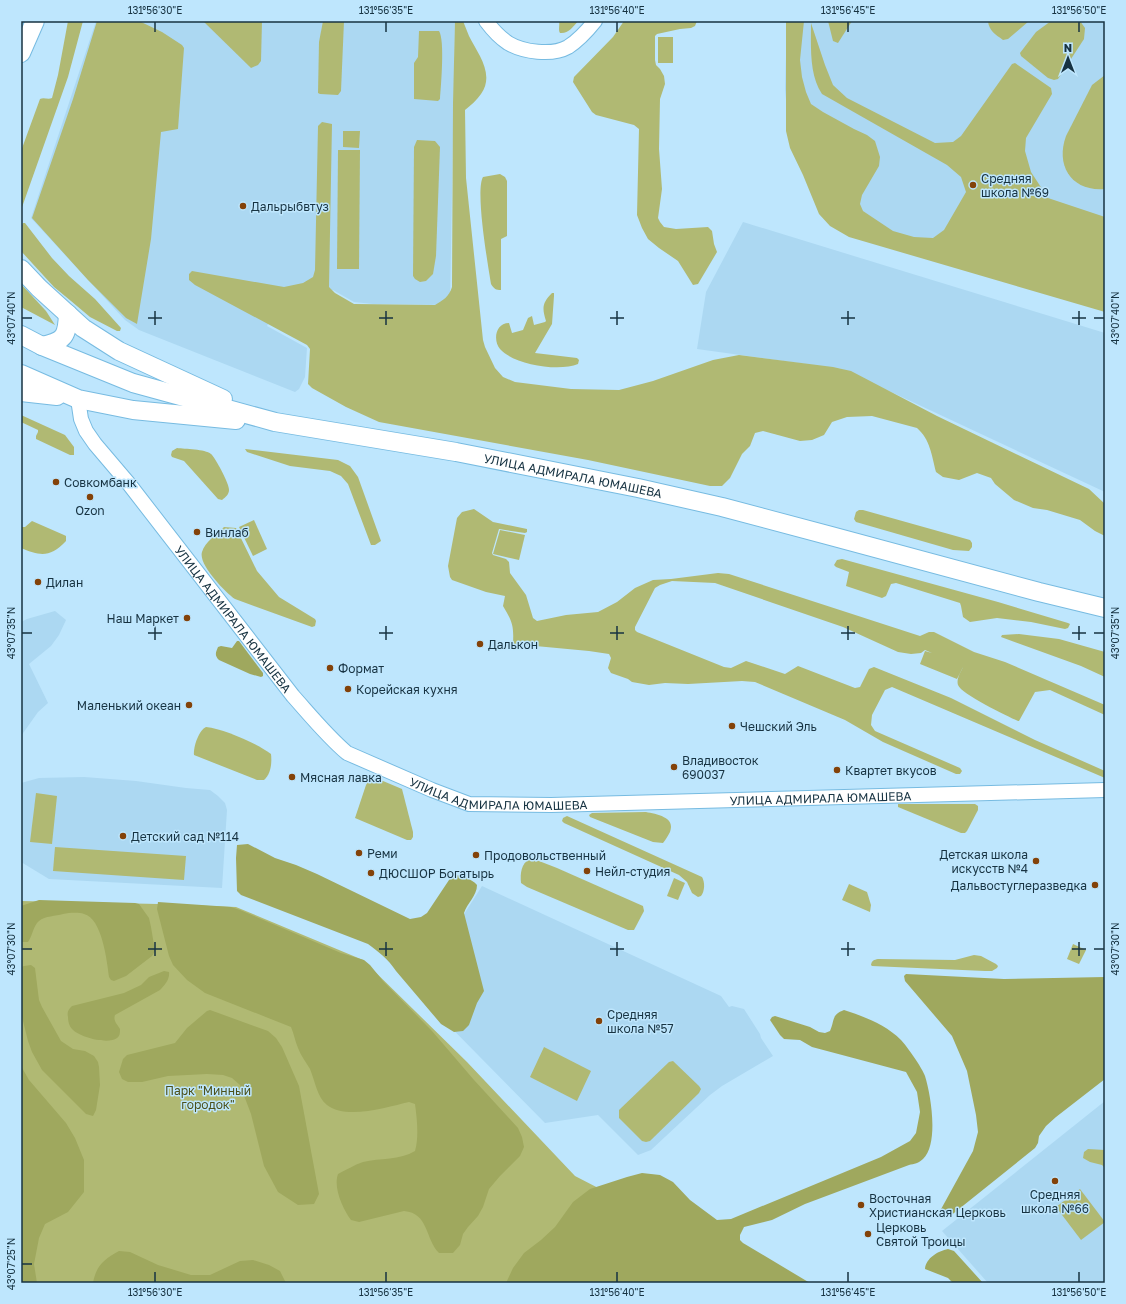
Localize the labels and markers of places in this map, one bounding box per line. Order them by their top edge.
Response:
place label: Средняя школа №69 [981,171,1049,200]
marker: Средняя школа №69 [968,180,978,190]
place label: Дальрыбвтуз [251,199,329,214]
marker: Дальрыбвтуз [238,201,248,211]
place label: Совкомбанк [64,475,137,490]
marker: Совкомбанк [51,477,61,487]
marker: Ozon [85,492,95,502]
place label: Ozon [75,503,105,518]
place label: Винлаб [205,525,249,540]
marker: Винлаб [192,527,202,537]
place label: Дилан [46,575,83,590]
marker: Дилан [33,577,43,587]
place label: Наш Маркет [107,611,179,626]
marker: Наш Маркет [182,613,192,623]
place label: Далькон [488,637,538,652]
marker: Далькон [475,639,485,649]
place label: Формат [338,661,384,676]
marker: Формат [325,663,335,673]
place label: Корейская кухня [356,682,458,697]
marker: Корейская кухня [343,684,353,694]
place label: Маленький океан [77,698,181,713]
marker: Маленький океан [184,700,194,710]
place label: Чешский Эль [740,719,817,734]
marker: Чешский Эль [727,721,737,731]
place label: Владивосток 690037 [682,753,759,782]
marker: Владивосток 690037 [669,762,679,772]
place label: Квартет вкусов [845,763,937,778]
marker: Квартет вкусов [832,765,842,775]
place label: Мясная лавка [300,770,382,785]
marker: Мясная лавка [287,772,297,782]
place label: Детский сад №114 [131,829,239,844]
marker: Детский сад №114 [118,831,128,841]
place label: Реми [367,846,398,861]
place label: Детская школа искусств №4 [940,847,1028,876]
marker: Реми [354,848,364,858]
place label: Продовольственный [484,848,606,863]
marker: Продовольственный [471,850,481,860]
marker: Детская школа искусств №4 [1031,856,1041,866]
place label: Нейл-студия [595,864,670,879]
place label: ДЮСШОР Богатырь [379,866,494,881]
marker: Нейл-студия [582,866,592,876]
marker: ДЮСШОР Богатырь [366,868,376,878]
place label: Дальвостуглеразведка [951,878,1087,893]
marker: Дальвостуглеразведка [1090,880,1100,890]
place label: Средняя школа №57 [607,1007,674,1036]
marker: Средняя школа №57 [594,1016,604,1026]
marker: Средняя школа №66 [1050,1176,1060,1186]
place label: Средняя школа №66 [1021,1187,1089,1216]
place label: Восточная Христианская Церковь [869,1191,1006,1220]
marker: Восточная Христианская Церковь [856,1200,866,1210]
place label: Церковь Святой Троицы [876,1220,966,1249]
marker: Церковь Святой Троицы [863,1229,873,1239]

